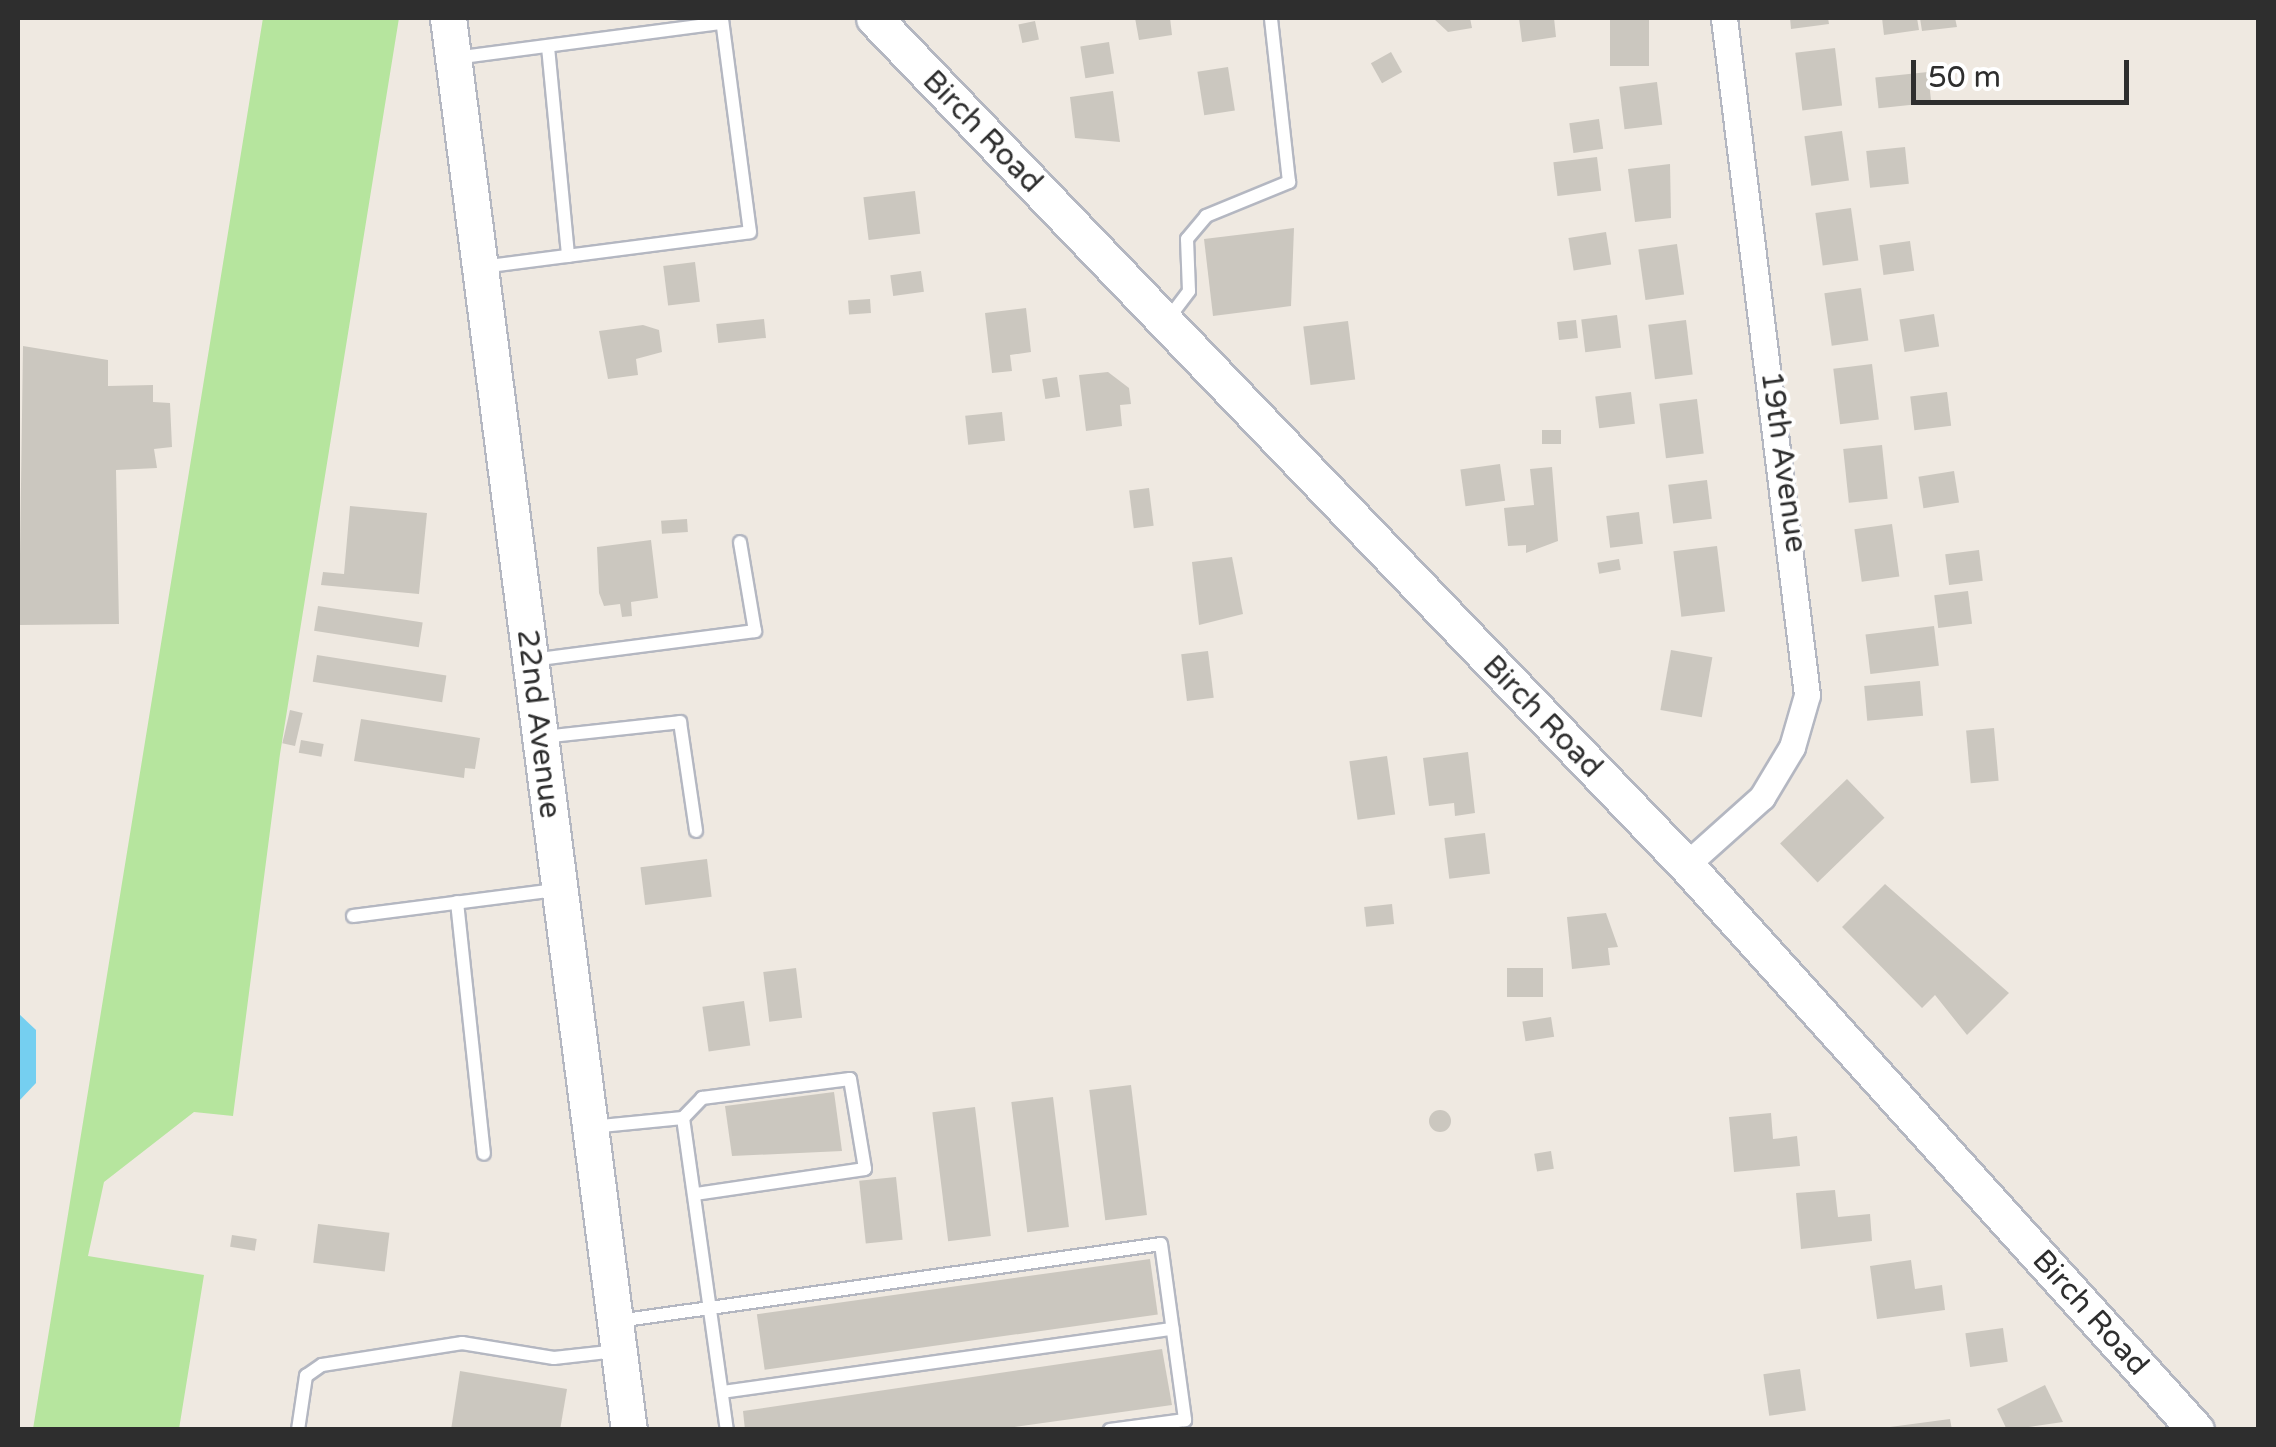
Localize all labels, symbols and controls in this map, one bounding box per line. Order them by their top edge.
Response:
scale bar [1916,40,2134,102]
text: 50 m [1928,59,2001,96]
street label: Birch Road [915,63,1049,201]
street label: 19th Avenue [1752,369,1814,555]
street label: 22nd Avenue [509,627,567,821]
street label: Birch Road [1475,648,1609,786]
street label: Birch Road [2024,1243,2156,1383]

